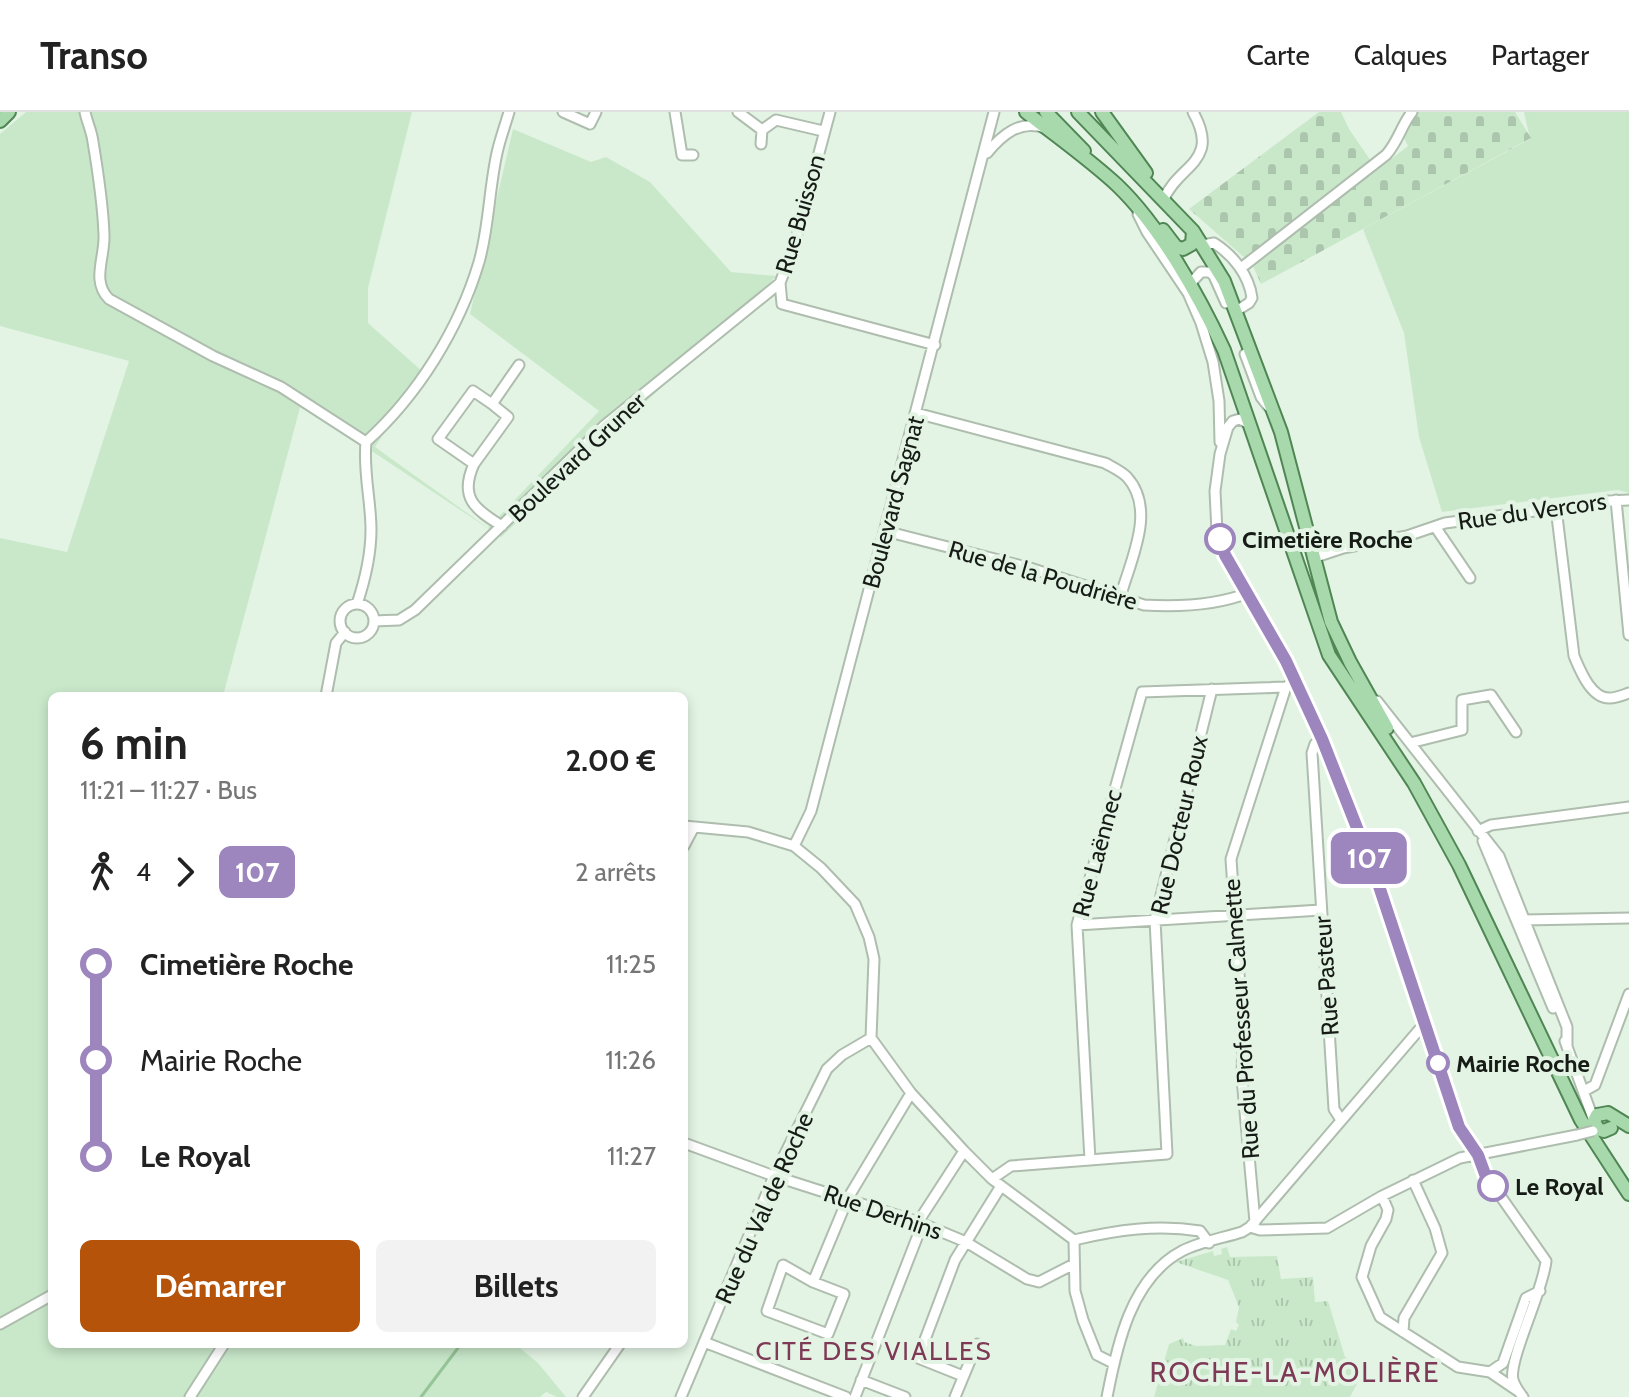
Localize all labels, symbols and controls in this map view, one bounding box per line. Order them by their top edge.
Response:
text: Transo [40,32,148,79]
text: Carte [1247,38,1310,72]
text: Calques [1354,38,1447,72]
text: Partager [1491,38,1589,72]
street label: Rue Buisson [769,151,831,277]
street label: Boulevard Gruner [503,386,652,528]
street label: Boulevard Sagnat [856,413,930,591]
street label: Rue du Vercors [1456,486,1608,536]
marker: Cimetière Roche [1205,524,1235,554]
place label: Cimetière Roche [1242,525,1413,554]
street label: Rue de la Poudrière [945,534,1141,616]
text: 6 min [80,717,188,770]
street label: Rue Docteur Roux [1144,732,1214,917]
text: 2.00 € [565,742,656,779]
text: 11:21 – 11:27 · Bus [80,774,257,806]
street label: Rue Laënnec [1066,786,1128,920]
line badge: 107 [1323,832,1415,884]
text: 107 [1347,841,1391,875]
icon: walk [80,850,124,894]
icon: forward [163,850,207,894]
text: 107 [235,855,279,889]
text: 4 [136,856,151,888]
text: 2 arrêts [575,856,656,888]
street label: Rue du Professeur Calmette [1217,878,1265,1160]
street label: Rue Pasteur [1307,915,1345,1037]
text: Cimetière Roche [140,946,353,983]
text: 11:25 [606,948,656,980]
text: Mairie Roche [140,1042,302,1079]
text: 11:26 [605,1044,656,1076]
place label: Mairie Roche [1456,1049,1590,1078]
marker: Mairie Roche [1427,1052,1449,1074]
street label: Rue du Val de Roche [709,1108,819,1308]
text: Le Royal [140,1138,251,1175]
text: 11:27 [607,1140,656,1172]
marker: Le Royal [1478,1171,1508,1201]
place label: Le Royal [1515,1172,1604,1201]
street label: Rue Derhins [820,1178,946,1246]
button: Démarrer [80,1240,360,1332]
button: Billets [376,1240,656,1332]
district label: CITÉ DES VIALLES [755,1335,993,1367]
district label: ROCHE-LA-MOLIÈRE [1150,1355,1440,1389]

